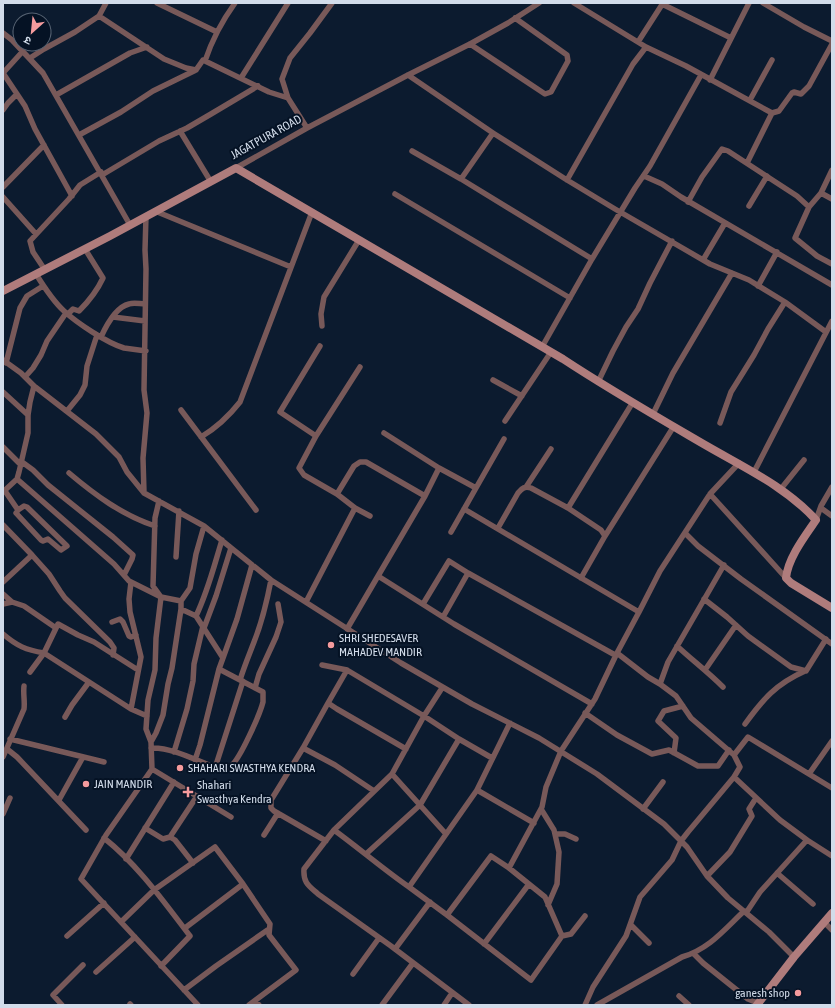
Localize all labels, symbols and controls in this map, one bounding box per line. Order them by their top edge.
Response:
north arrow [12,12,52,52]
text: उ [21,34,33,48]
street label: JAGATPURA ROAD [228,112,304,162]
place label: SHRI SHEDESAVER MAHADEV MANDIR [339,631,422,659]
marker: SHRI SHEDESAVER MAHADEV MANDIR [326,640,336,650]
place label: SHAHARI SWASTHYA KENDRA [188,761,315,775]
marker: SHAHARI SWASTHYA KENDRA [175,763,185,773]
place label: JAIN MANDIR [94,777,152,791]
place label: Shahari Swasthya Kendra [197,778,272,806]
marker: JAIN MANDIR [81,779,91,789]
marker: Shahari Swasthya Kendra [182,786,194,798]
place label: ganesh shop [735,986,790,1000]
marker: ganesh shop [793,988,803,998]

